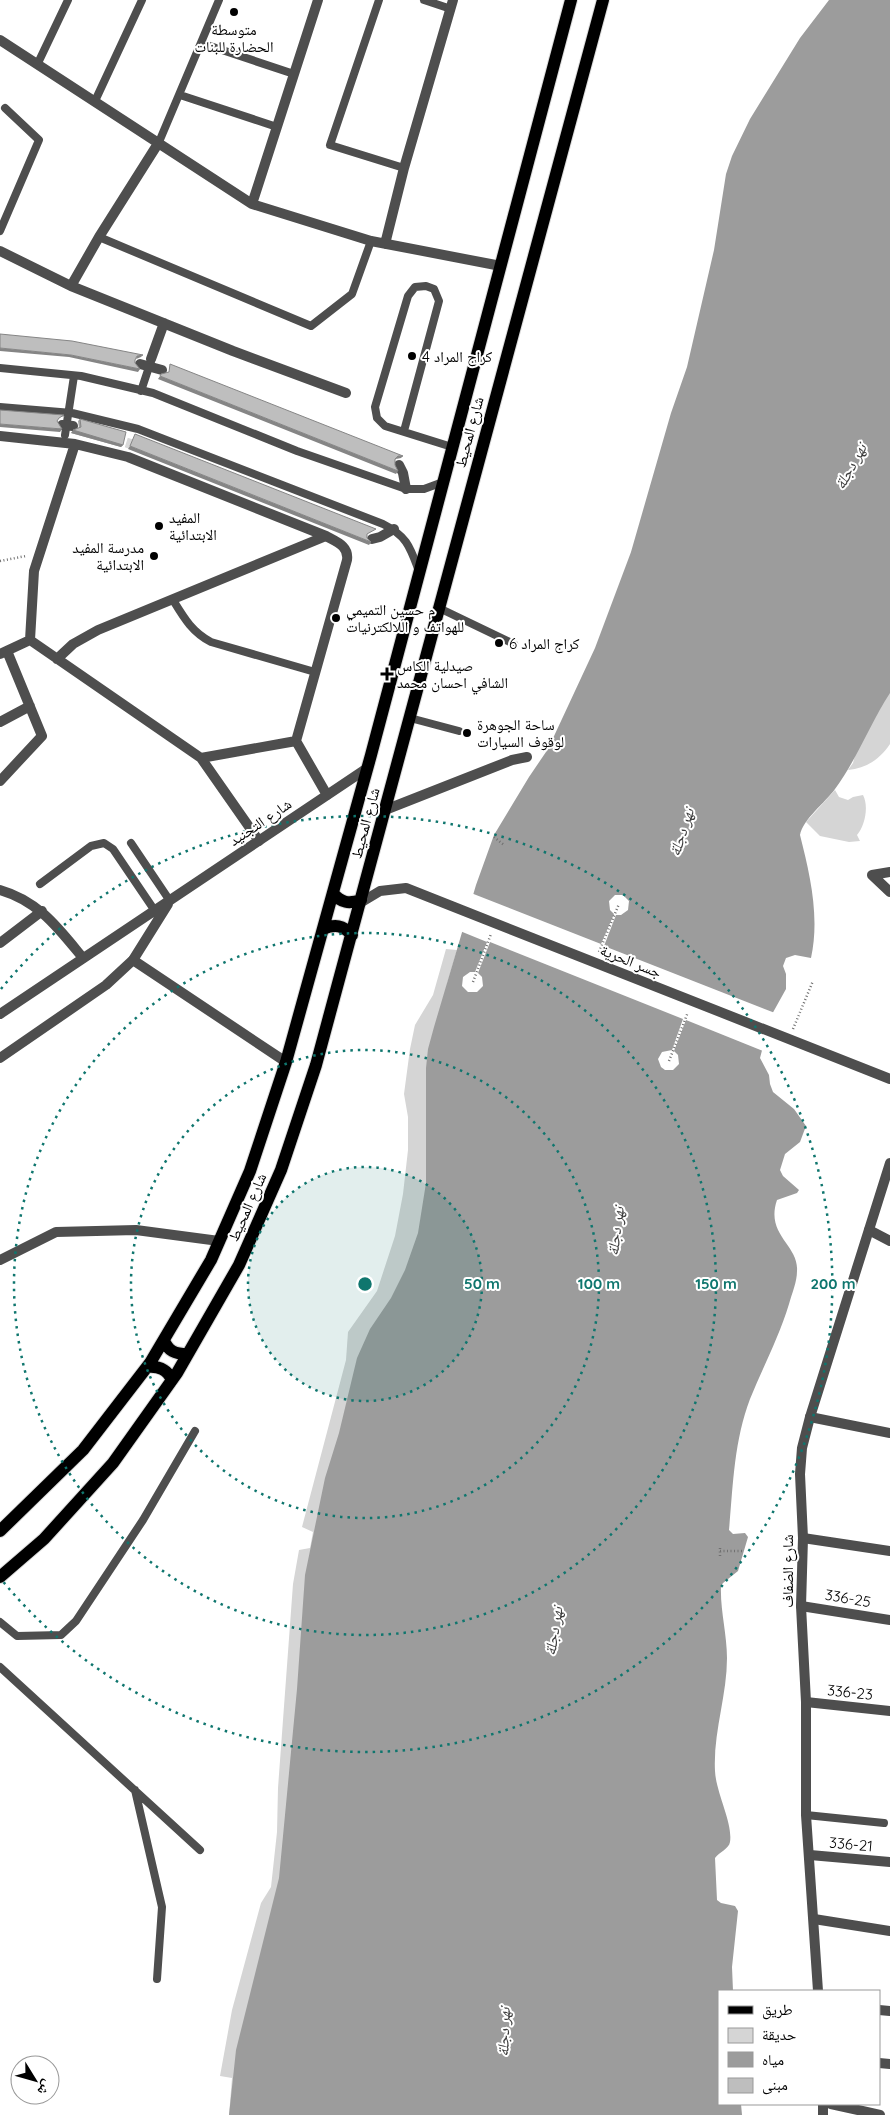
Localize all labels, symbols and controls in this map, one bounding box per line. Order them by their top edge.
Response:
marker: متوسطة الحضارة للبنات [228,6,240,18]
place label: متوسطة الحضارة للبنات [194,20,274,56]
place label: كراج المراد 4 [422,347,492,367]
marker: كراج المراد 4 [406,350,418,362]
street label: شارع المحيط [450,394,489,470]
water label: نهر دجلة [829,437,872,492]
place label: المفيد الابتدائية [169,508,217,544]
marker: المفيد الابتدائية [153,520,165,532]
place label: مدرسة المفيد الابتدائية [72,538,144,574]
marker: مدرسة المفيد الابتدائية [148,550,160,562]
place label: م حسين التميمي للهواتف و اللالكترنيات [346,600,464,636]
marker: م حسين التميمي للهواتف و اللالكترنيات [330,612,342,624]
place label: كراج المراد 6 [509,634,579,654]
marker: كراج المراد 6 [493,637,505,649]
place label: صيدلية الكاس الشافي احسان محمد [397,656,508,694]
marker: صيدلية الكاس الشافي احسان محمد [381,668,393,680]
place label: ساحة الجوهرة لوقوف السيارات [477,715,564,751]
marker: ساحة الجوهرة لوقوف السيارات [461,727,473,739]
street label: شارع المحيط [346,785,385,861]
street label: شارع التجنيد [225,794,296,851]
water label: نهر دجلة [664,803,699,859]
street label: جسر الحرية [598,940,665,982]
street label: شارع المحيط [224,1170,271,1244]
water label: نهر دجلة [602,1203,628,1257]
text: 50 m [464,1274,500,1293]
text: 100 m [578,1274,620,1293]
text: 150 m [695,1274,737,1293]
text: 200 m [811,1274,856,1293]
centre of rings [356,1275,374,1293]
street label: شارع الضفاف [778,1534,798,1608]
street label: 336-25 [824,1585,872,1611]
water label: نهر دجلة [539,1602,567,1657]
street label: 336-23 [826,1680,874,1704]
street label: 336-21 [828,1833,874,1855]
legend [718,1990,880,2105]
text: طريق [762,2000,793,2020]
water label: نهر دجلة [492,2004,514,2057]
text: حديقة [762,2025,797,2044]
text: مياه [762,2050,784,2069]
north arrow [10,2055,60,2105]
text: مبنى [762,2075,788,2095]
text: ش [34,2076,57,2099]

